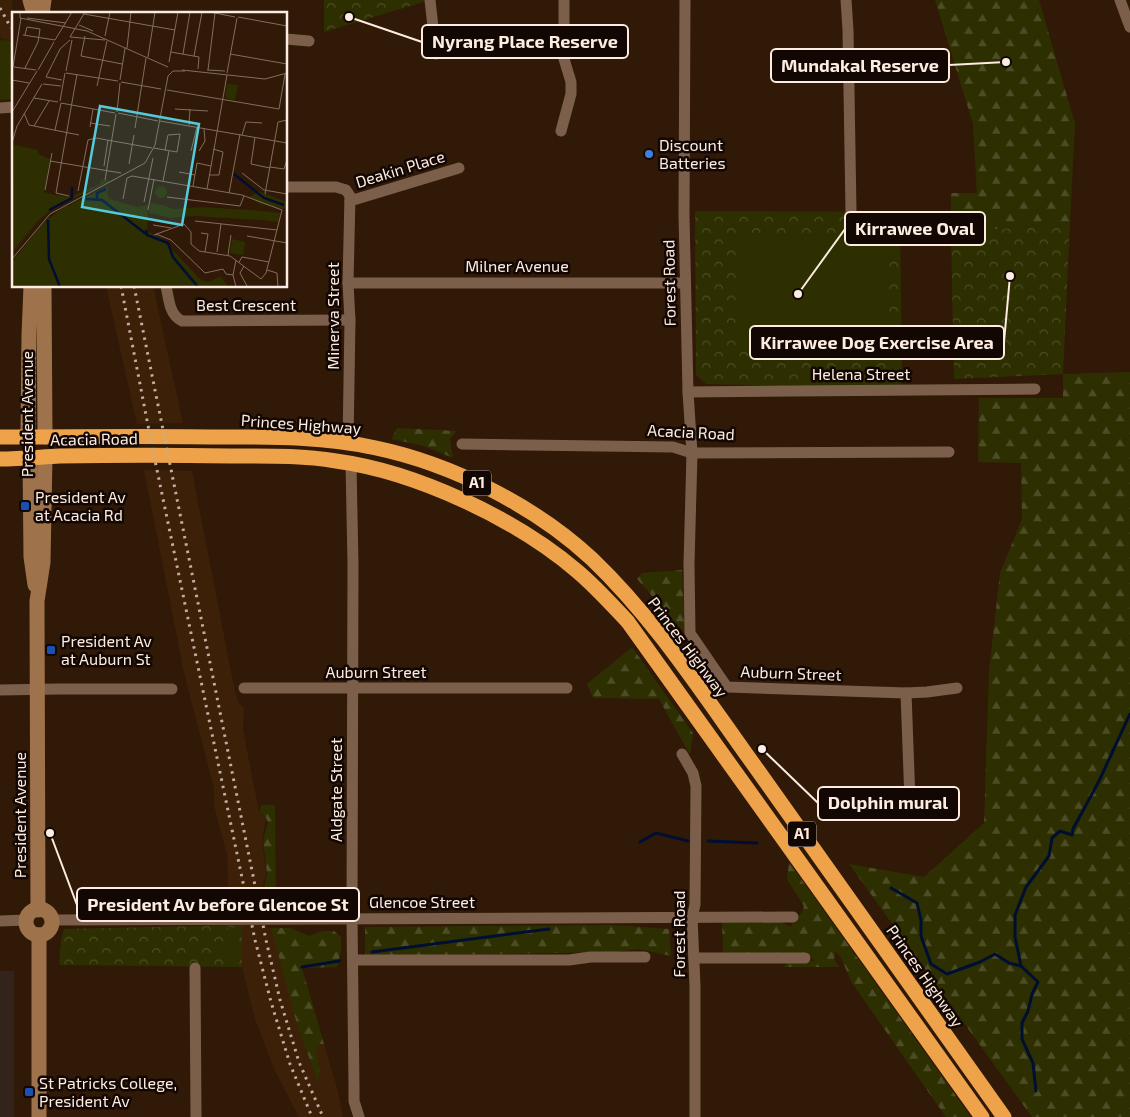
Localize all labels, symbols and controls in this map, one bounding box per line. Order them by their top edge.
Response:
inset map [12,12,288,288]
callout: Nyrang Place Reserve [422,25,628,58]
text: Nyrang Place Reserve [432,30,618,52]
callout: Mundakal Reserve [771,49,949,82]
text: Mundakal Reserve [781,54,939,76]
place label: Discount Batteries [659,135,726,172]
street label: Deakin Place [353,146,447,191]
marker: Discount Batteries [643,148,655,160]
callout: Kirrawee Oval [845,212,985,245]
text: Kirrawee Oval [855,217,975,239]
street label: Forest Road [658,239,679,327]
street label: Milner Avenue [465,256,569,275]
street label: Minerva Street [323,262,342,370]
street label: Best Crescent [196,295,296,314]
callout: Kirrawee Dog Exercise Area [750,326,1004,359]
text: Kirrawee Dog Exercise Area [760,331,994,353]
street label: President Avenue [17,351,36,477]
street label: Helena Street [812,364,910,383]
street label: Princes Highway [240,410,362,437]
street label: Acacia Road [647,420,735,443]
street label: Acacia Road [50,428,138,449]
road number: A1 [463,470,491,496]
place label: President Av at Acacia Rd [35,487,126,524]
marker: President Av at Acacia Rd [19,500,31,512]
street label: Princes Highway [645,593,733,701]
place label: President Av at Auburn St [61,631,152,668]
marker: President Av at Auburn St [45,644,57,656]
street label: Auburn Street [740,661,842,684]
street label: Auburn Street [325,662,427,681]
street label: Aldgate Street [326,738,345,842]
street label: President Avenue [10,752,29,878]
callout: Dolphin mural [818,787,959,820]
text: Dolphin mural [828,791,948,813]
road number: A1 [788,822,816,846]
callout: President Av before Glencoe St [77,888,359,921]
street label: Forest Road [669,891,688,977]
street label: Glencoe Street [369,892,475,911]
text: President Av before Glencoe St [87,893,349,915]
street label: Princes Highway [883,921,968,1031]
place label: St Patricks College, President Av [39,1073,177,1110]
marker: St Patricks College, President Av [23,1086,35,1098]

